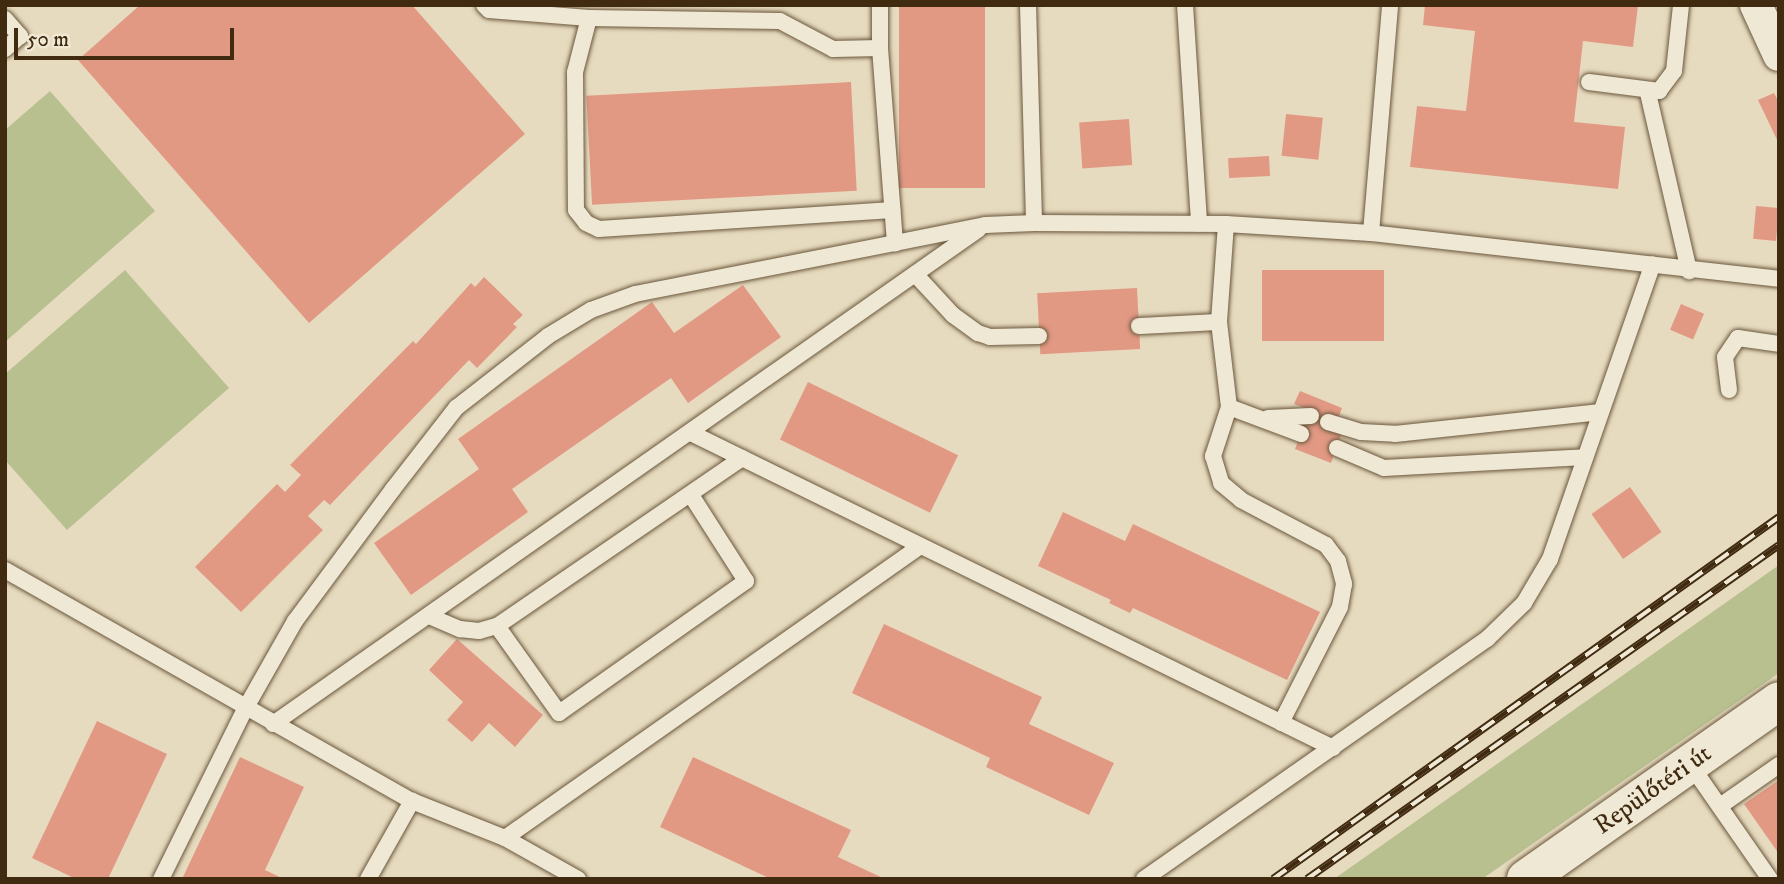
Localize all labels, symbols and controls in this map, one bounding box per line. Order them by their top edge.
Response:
scale bar [18,14,238,58]
text: 50 m [27,27,69,53]
street label: Repülőtéri út [1588,738,1718,842]

